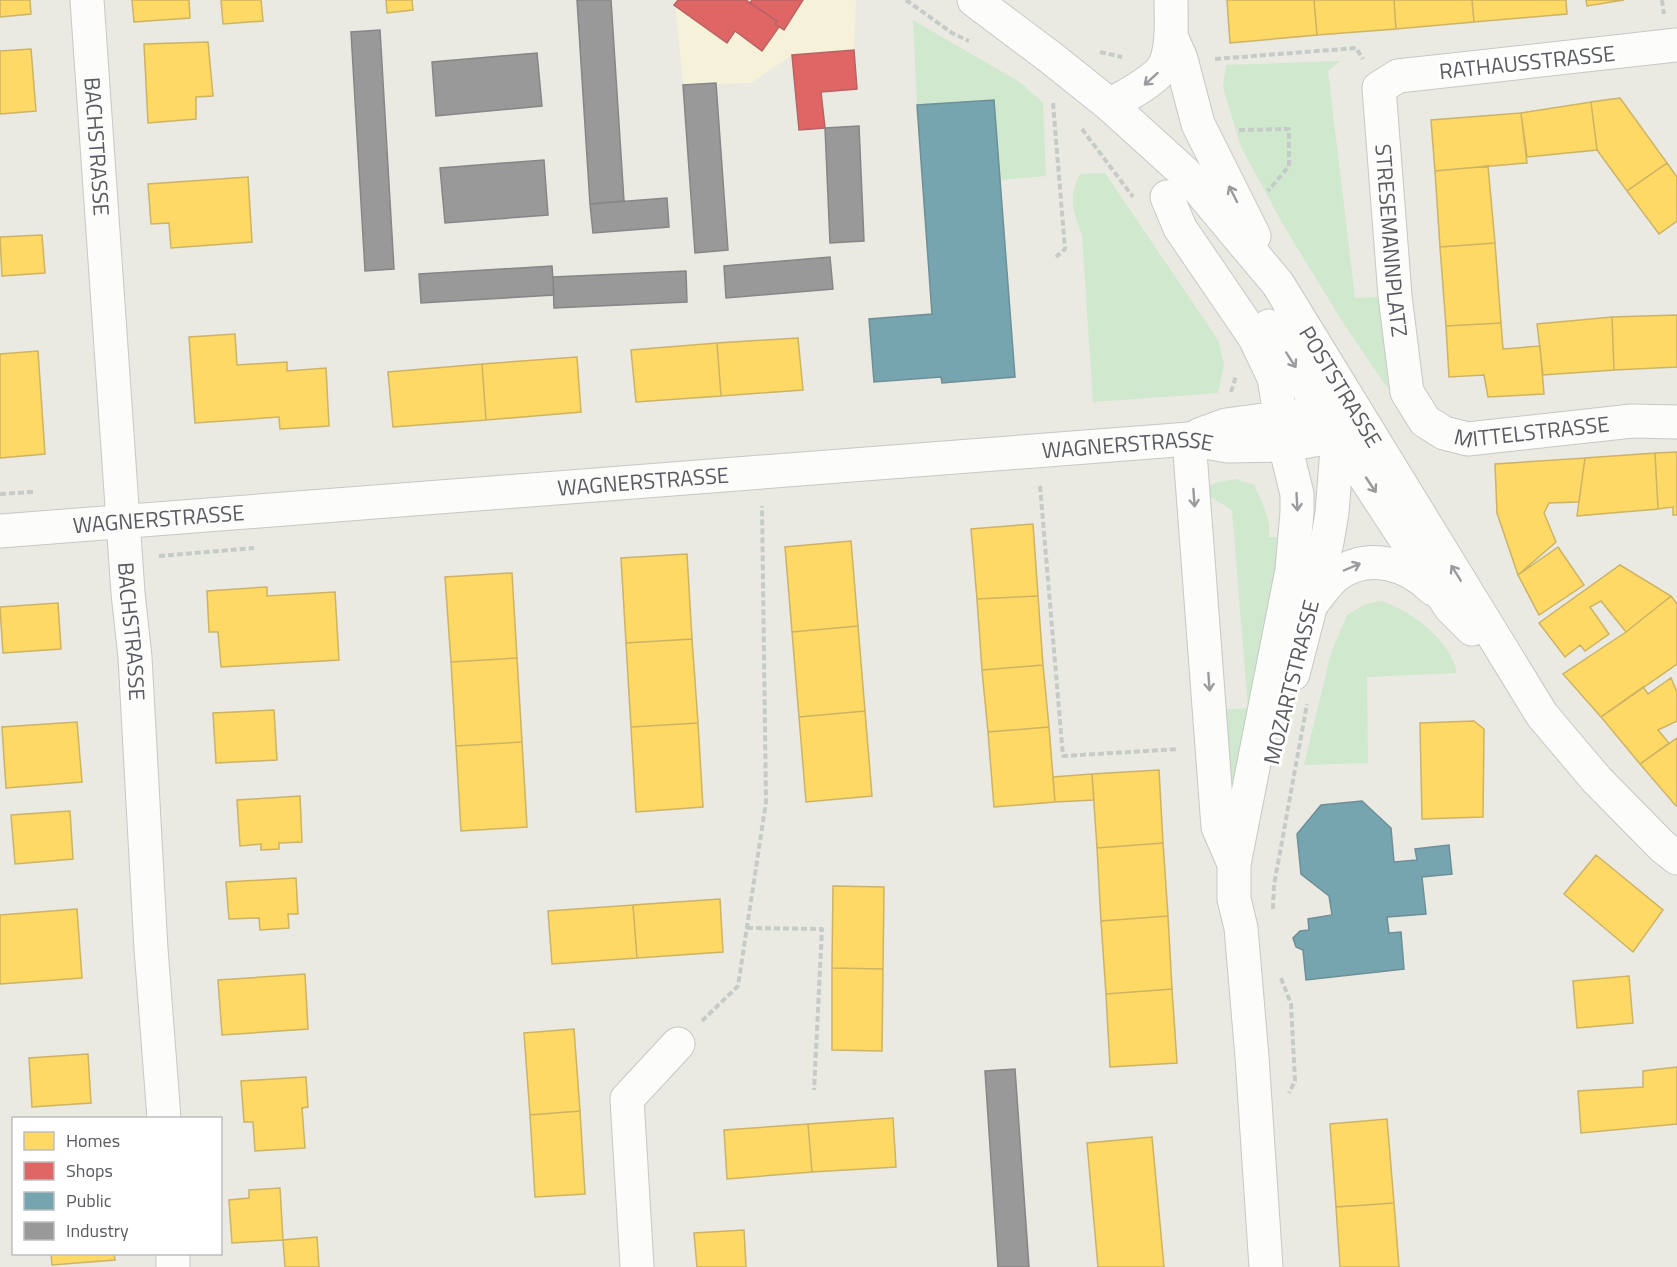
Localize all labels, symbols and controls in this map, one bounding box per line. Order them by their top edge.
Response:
street label: RATHAUSSTRASSE [1437,36,1617,88]
one-way arrow [1144,72,1159,86]
street label: BACHSTRASSE [75,76,119,217]
street label: STRESEMANNPLATZ [1366,142,1417,339]
one-way arrow [1227,186,1239,204]
street label: POSTSTRASSE [1290,319,1391,454]
one-way arrow [1285,351,1297,368]
street label: MITTELSTRASSE [1451,407,1611,457]
street label: WAGNERSTRASSE [1041,422,1216,467]
street label: WAGNERSTRASSE [556,458,730,505]
one-way arrow [1365,476,1377,493]
one-way arrow [1189,487,1200,507]
one-way arrow [1291,491,1302,511]
street label: WAGNERSTRASSE [71,495,246,542]
street label: BACHSTRASSE [109,561,154,702]
one-way arrow [1342,561,1360,572]
one-way arrow [1450,565,1462,582]
street label: MOZARTSTRASSE [1254,596,1328,768]
one-way arrow [1204,671,1215,691]
legend [12,1117,222,1255]
text: Homes [66,1127,120,1154]
text: Shops [66,1157,113,1184]
text: Public [66,1187,112,1214]
text: Industry [66,1217,129,1244]

